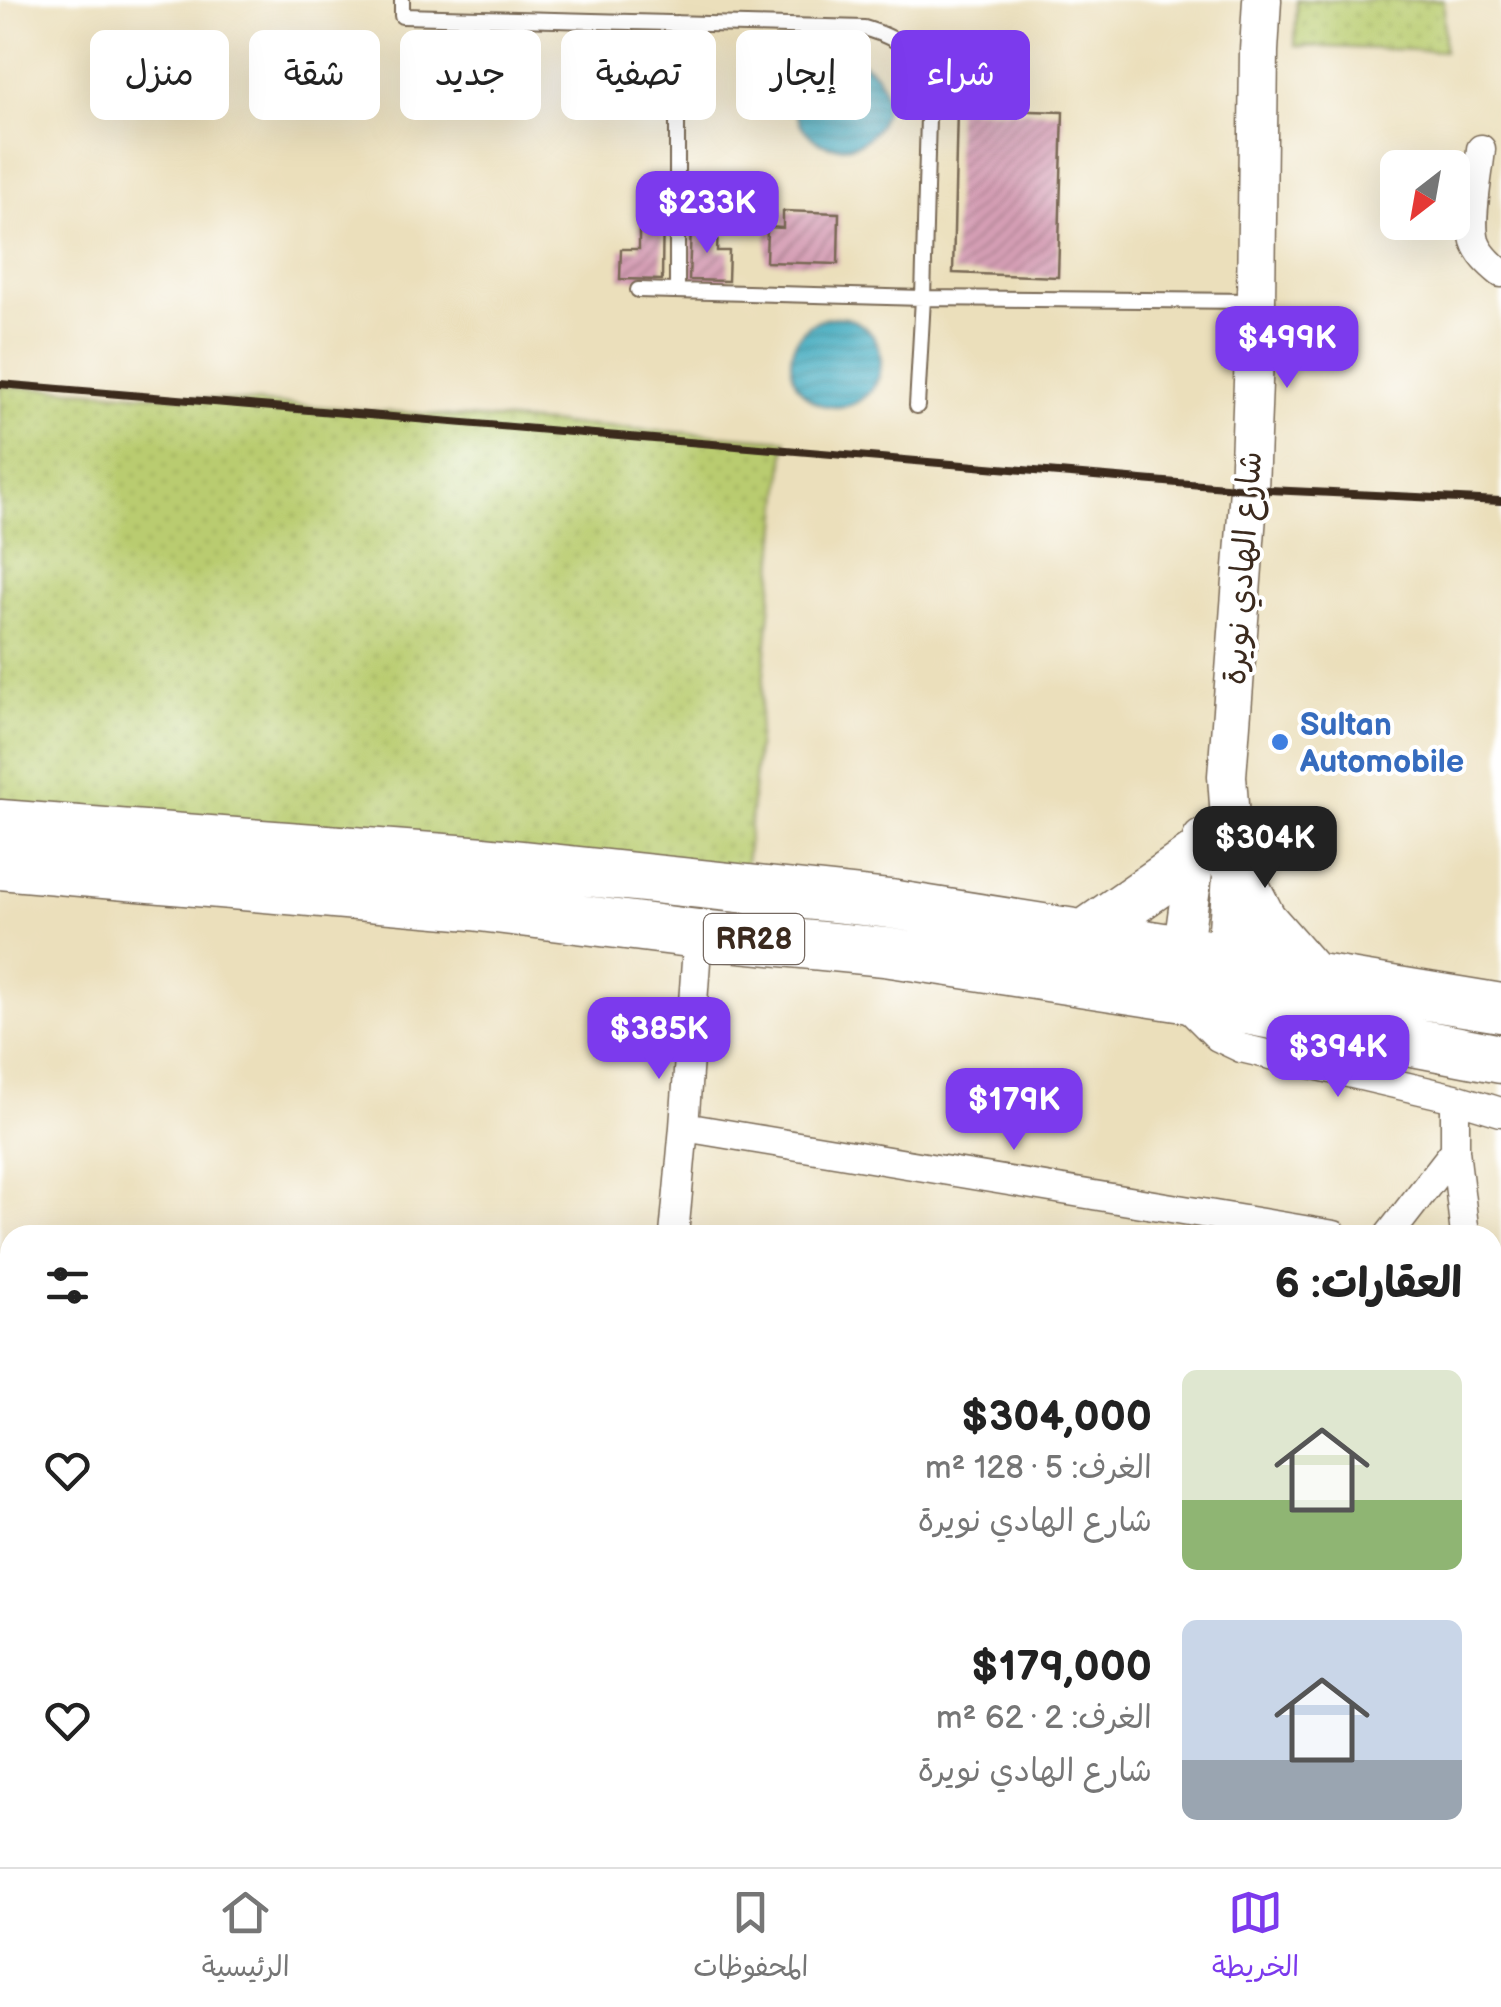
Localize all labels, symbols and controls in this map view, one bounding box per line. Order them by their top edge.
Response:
chip: منزل [90,30,229,120]
chip: شقة [249,30,380,120]
chip: جديد [400,30,541,120]
chip: تصفية [561,30,716,120]
chip: إيجار [736,30,871,120]
chip: شراء [891,30,1030,120]
north arrow [1380,150,1470,240]
map controls [1380,150,1470,240]
pin: $233K [637,171,777,256]
text: $233K [658,184,756,223]
pin: $499K [1217,306,1357,391]
text: $499K [1237,319,1337,358]
street label: شارع الهادي نويرة [1216,450,1273,686]
place label: Sultan Automobile [1299,706,1464,782]
marker: Sultan Automobile [1269,731,1291,753]
pin: $304K [1195,806,1335,891]
text: $304K [1215,819,1315,858]
road number: RR28 [704,914,804,964]
pin: $385K [589,997,729,1082]
text: $385K [609,1010,709,1049]
pin: $394K [1268,1015,1408,1100]
text: $394K [1288,1028,1388,1067]
pin: $179K [944,1068,1084,1153]
text: $179K [968,1081,1060,1120]
icon: filters [40,1258,95,1313]
text: العقارات: 6 [1274,1259,1462,1310]
text: $304,000 [961,1392,1152,1443]
icon: home [1262,1410,1382,1530]
icon: heart [40,1443,95,1498]
text: الغرف: 5 · 128 m² [925,1449,1152,1488]
text: شارع الهادي نويرة [918,1502,1152,1541]
text: $179,000 [971,1642,1152,1693]
icon: home [1262,1660,1382,1780]
icon: heart [40,1693,95,1748]
text: الغرف: 2 · 62 m² [936,1699,1152,1738]
text: شارع الهادي نويرة [918,1752,1152,1791]
tab: الرئيسية [202,1885,290,1991]
tab: المحفوظات [693,1885,808,1991]
tab: الخريطة [1212,1885,1299,1991]

